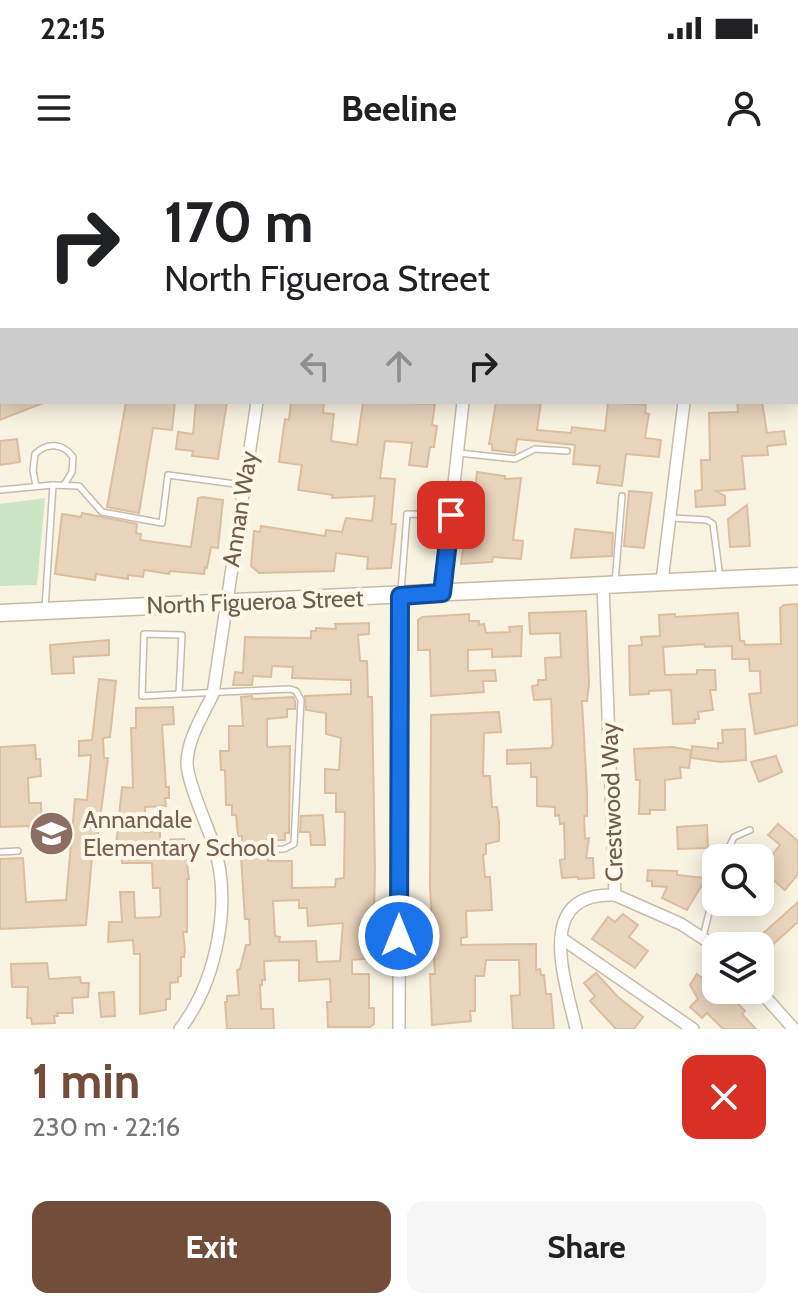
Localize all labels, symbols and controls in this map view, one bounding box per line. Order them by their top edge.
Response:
text: 22:15 [40,10,106,47]
icon: menu [32,86,76,130]
text: Beeline [341,86,457,130]
icon: person [722,86,766,130]
text: 170 m [164,188,314,256]
icon: right [32,192,136,296]
text: North Figueroa Street [164,256,490,300]
icon: left [293,344,337,388]
icon: ahead [377,344,421,388]
icon: right [461,344,505,388]
street label: Annan Way [216,449,263,569]
pin [417,481,485,549]
icon: arrive [429,493,473,537]
street label: North Figueroa Street [146,583,364,620]
street label: Crestwood Way [594,722,629,882]
place label: Annandale Elementary School [83,805,276,862]
school or university icon: Annandale Elementary School [28,810,76,858]
map controls [702,844,774,1004]
button: search [702,844,774,916]
position arrow [357,894,441,978]
button: layers [702,932,774,1004]
text: 1 min [32,1052,140,1110]
button: close [682,1055,766,1139]
text: 230 m · 22:16 [32,1111,180,1143]
button: Exit [32,1201,391,1293]
button: Share [407,1201,766,1293]

